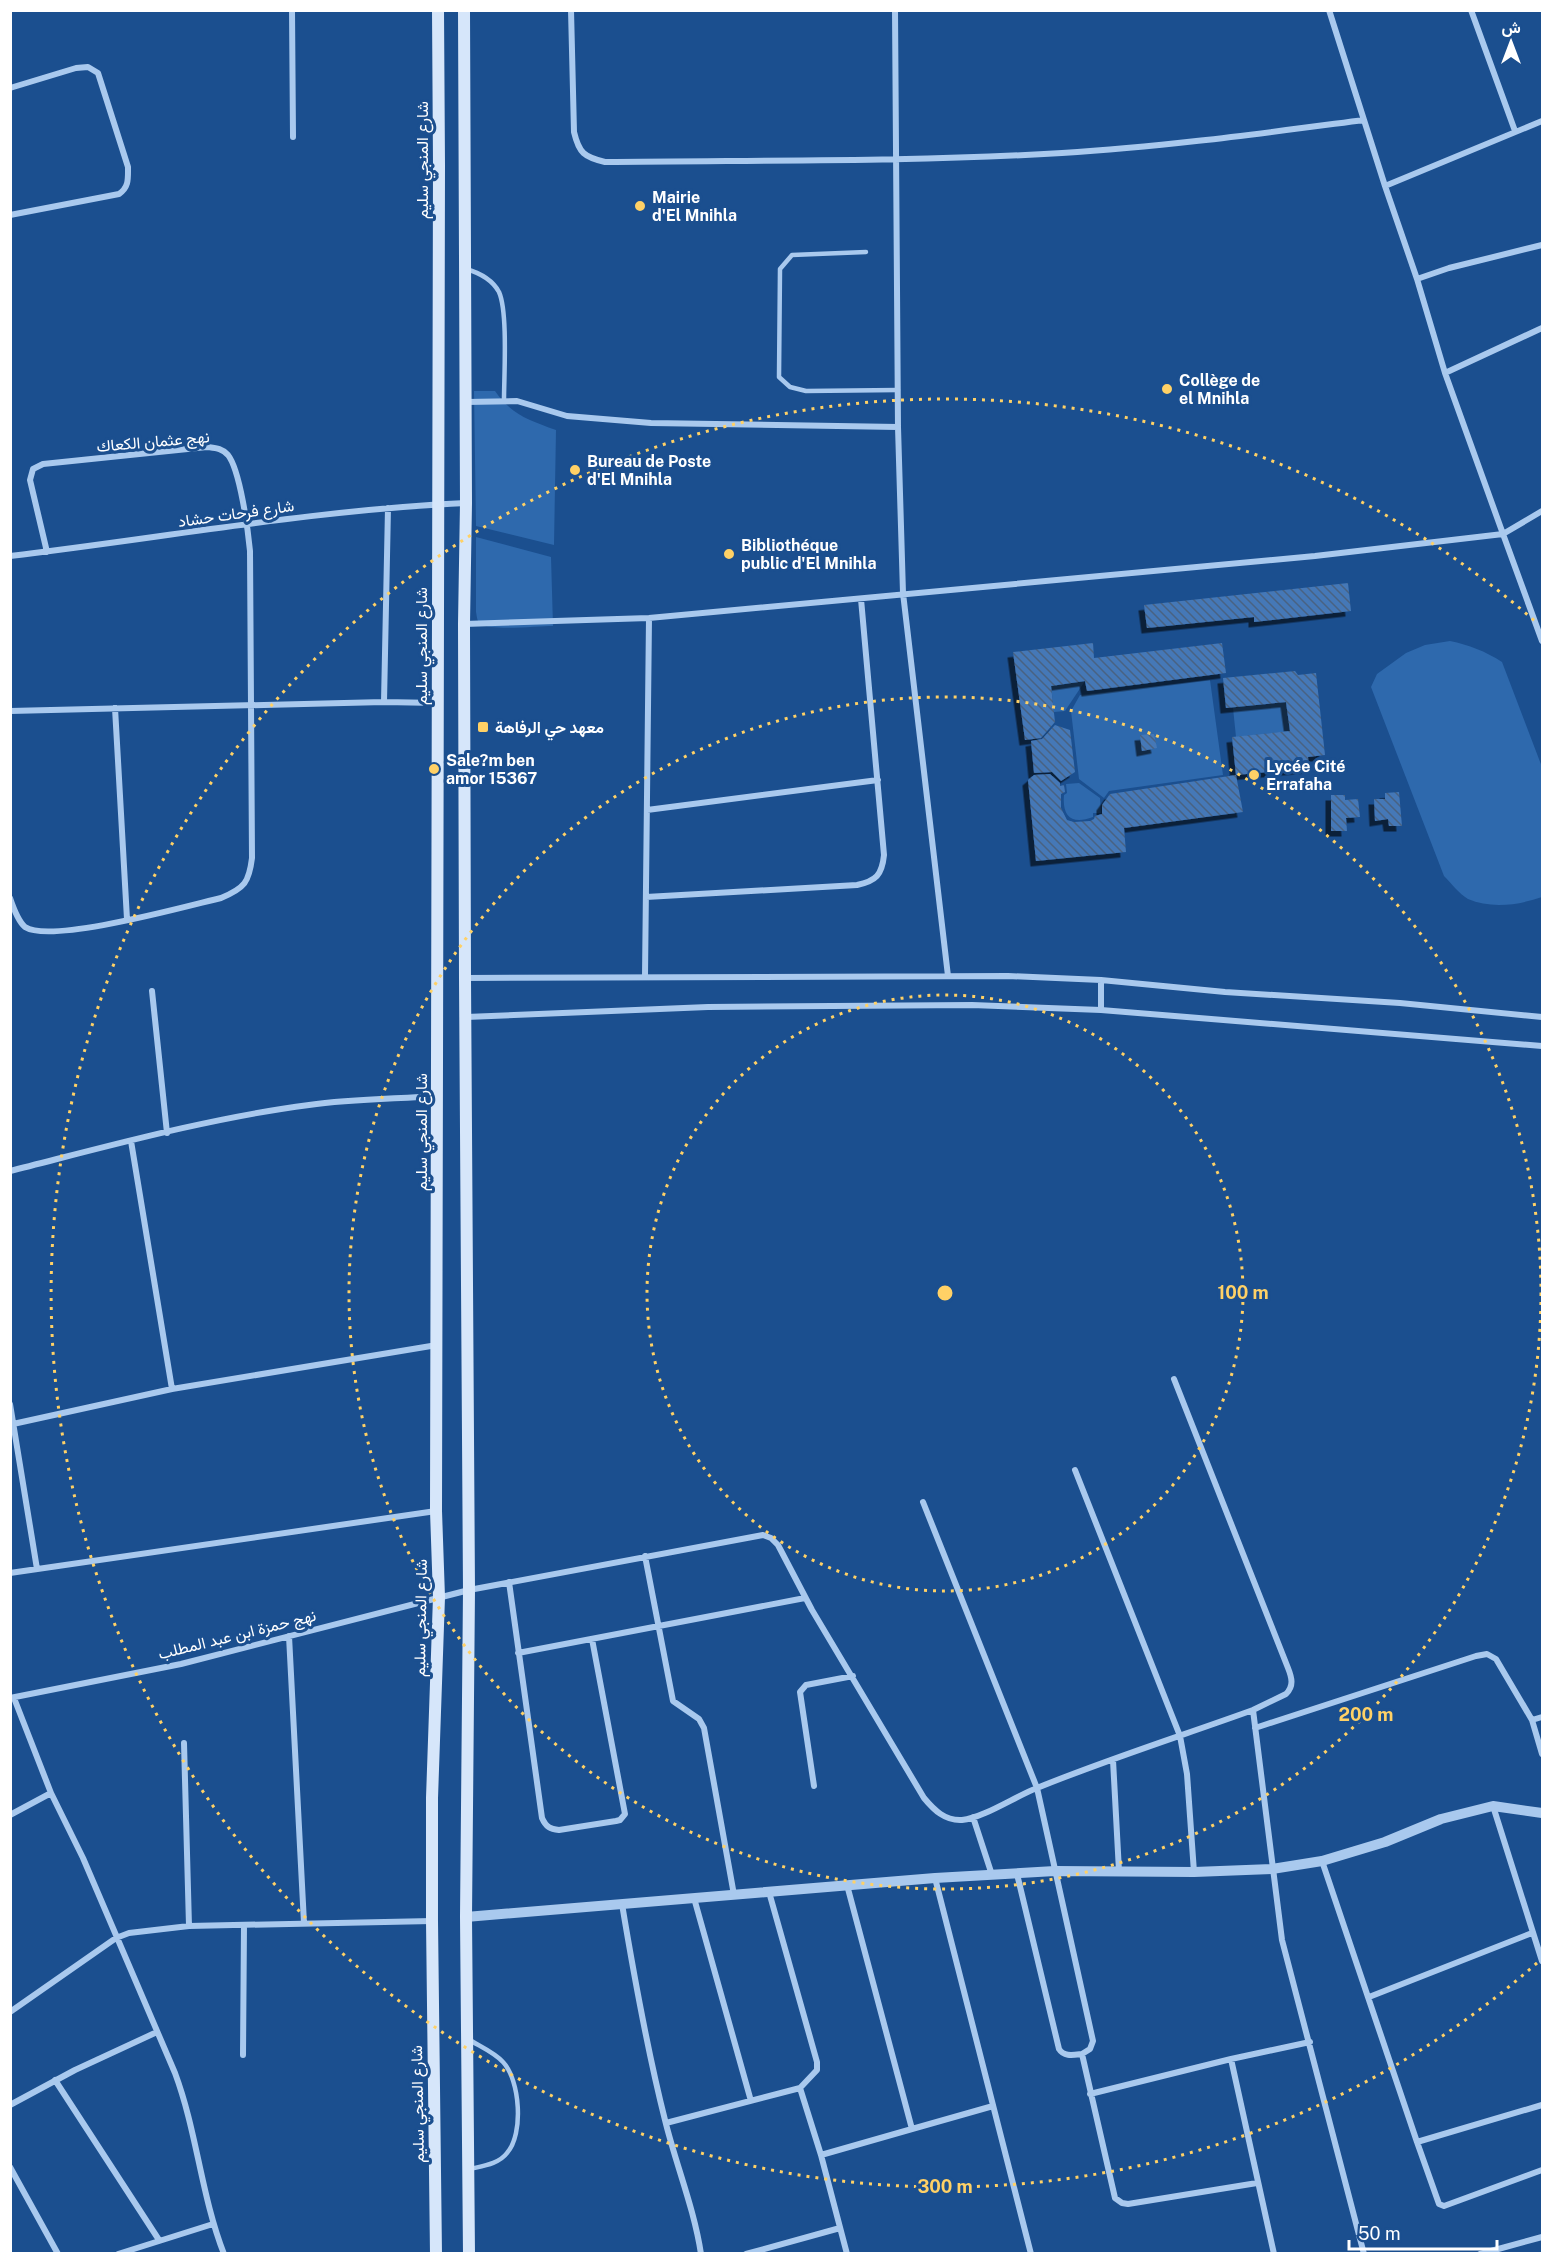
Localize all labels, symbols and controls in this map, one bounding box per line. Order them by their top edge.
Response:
north arrow [1481,12,1541,72]
text: ش [1501,18,1521,37]
street label: شارع المنجي سليم [413,101,436,219]
place label: Mairie d'El Mnihla [652,188,737,225]
marker: Mairie d'El Mnihla [633,199,647,213]
place label: Collège de el Mnihla [1179,371,1260,408]
marker: Collège de el Mnihla [1160,382,1174,396]
street label: نهج عثمان الكعاك [96,427,211,458]
place label: Bureau de Poste d'El Mnihla [587,452,711,489]
marker: Bureau de Poste d'El Mnihla [568,463,582,477]
street label: شارع فرحات حشاد [177,496,296,533]
place label: Bibliothéque public d'El Mnihla [741,536,877,573]
marker: Bibliothéque public d'El Mnihla [722,547,736,561]
street label: شارع المنجي سليم [412,587,435,705]
place label: معهد حي الرفاهة [495,718,604,741]
marker: معهد حي الرفاهة [476,720,490,734]
place label: Sale?m ben amor 15367 [446,751,537,788]
place label: Lycée Cité Errafaha [1266,757,1345,794]
marker: Sale?m ben amor 15367 [427,762,441,776]
marker: Lycée Cité Errafaha [1247,768,1261,782]
street label: شارع المنجي سليم [412,1073,435,1191]
text: 100 m [1217,1282,1269,1303]
centre of rings [935,1283,955,1303]
street label: شارع المنجي سليم [410,1559,435,1677]
street label: نهج حمزة ابن عبد المطلب [156,1606,318,1665]
text: 200 m [1339,1704,1393,1725]
street label: شارع المنجي سليم [407,2045,432,2163]
text: 300 m [917,2176,973,2197]
scale bar [1349,2213,1498,2251]
text: 50 m [1358,2223,1401,2244]

